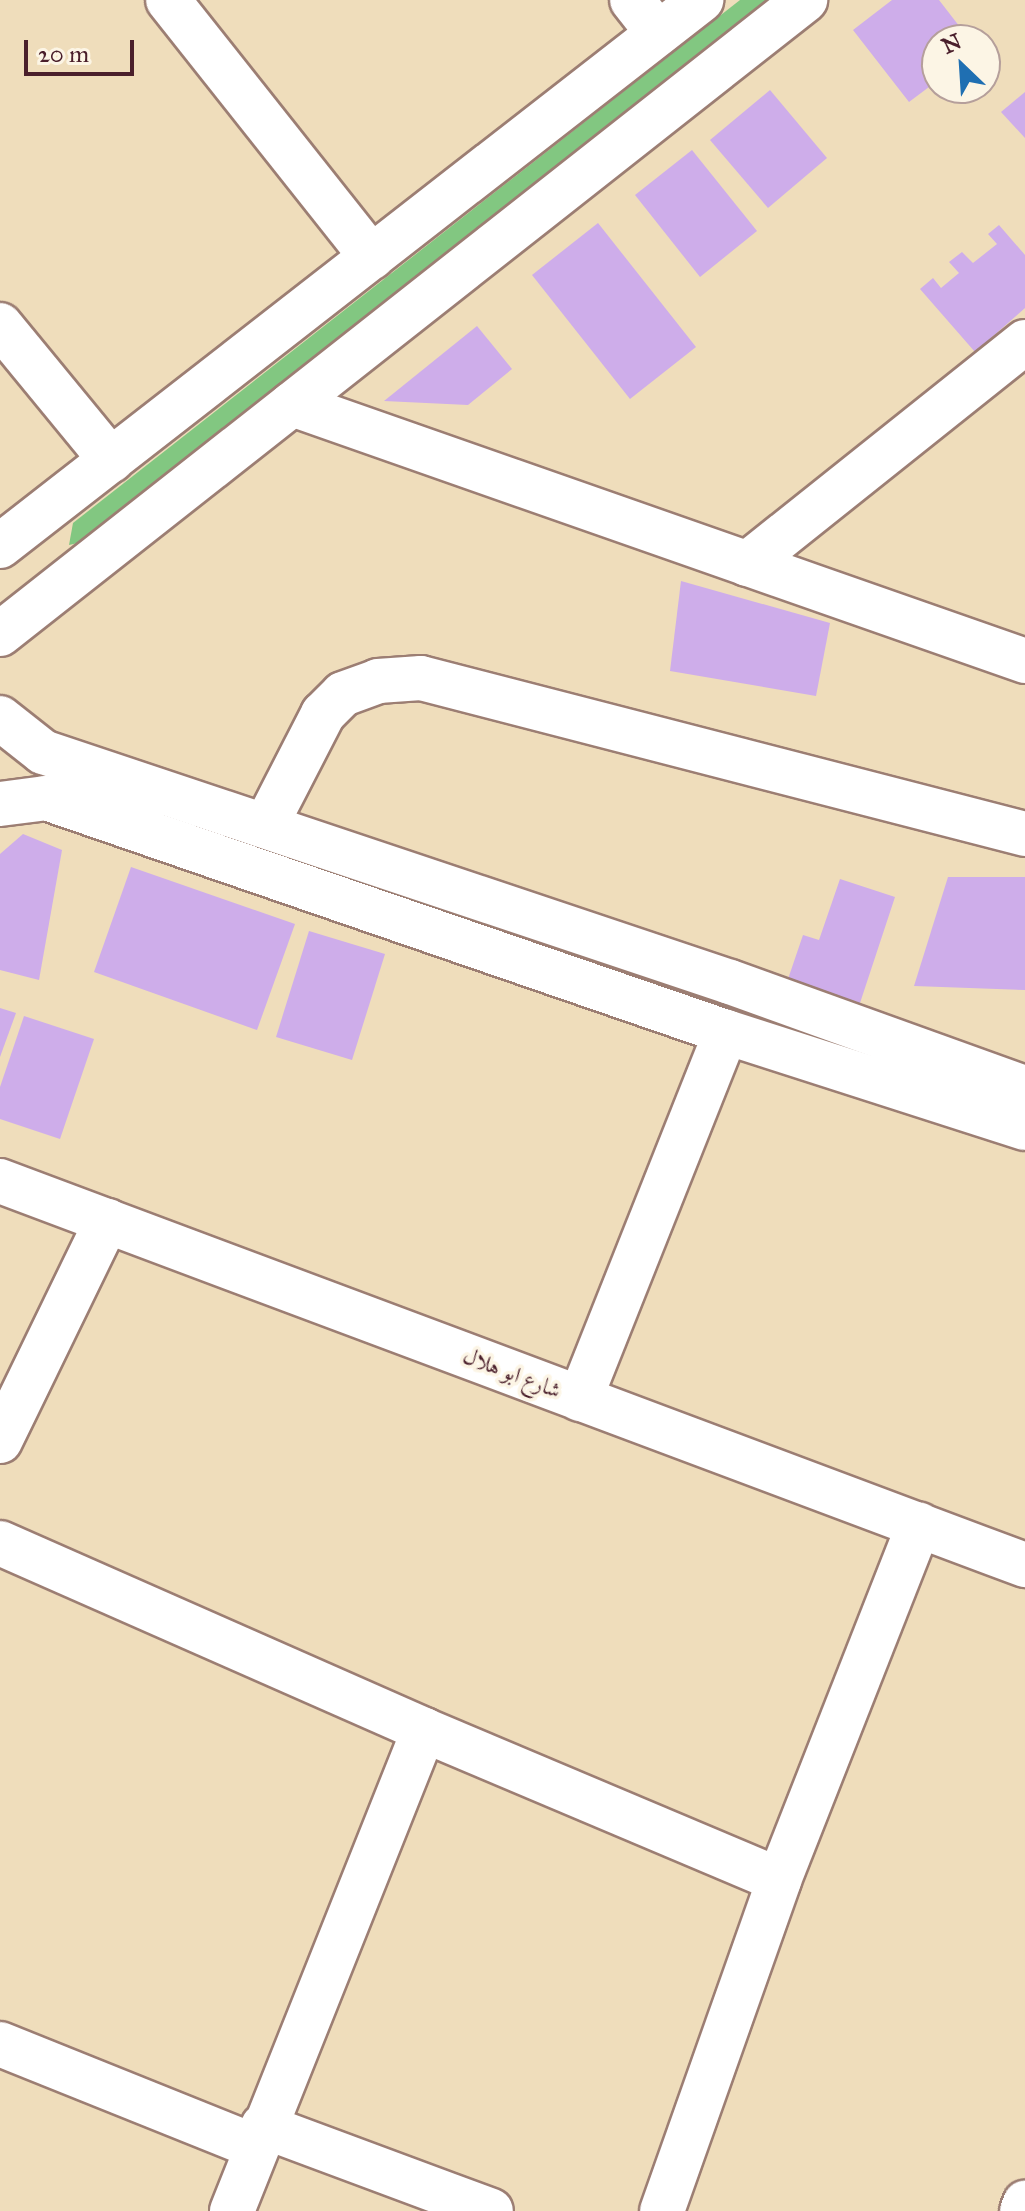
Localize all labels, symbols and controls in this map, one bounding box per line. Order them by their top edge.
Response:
scale bar [28,24,138,74]
north arrow [921,24,1001,104]
text: N [937,27,966,60]
text: 20 m [38,39,89,69]
street label: شارع ابو هلال [459,1342,565,1404]

